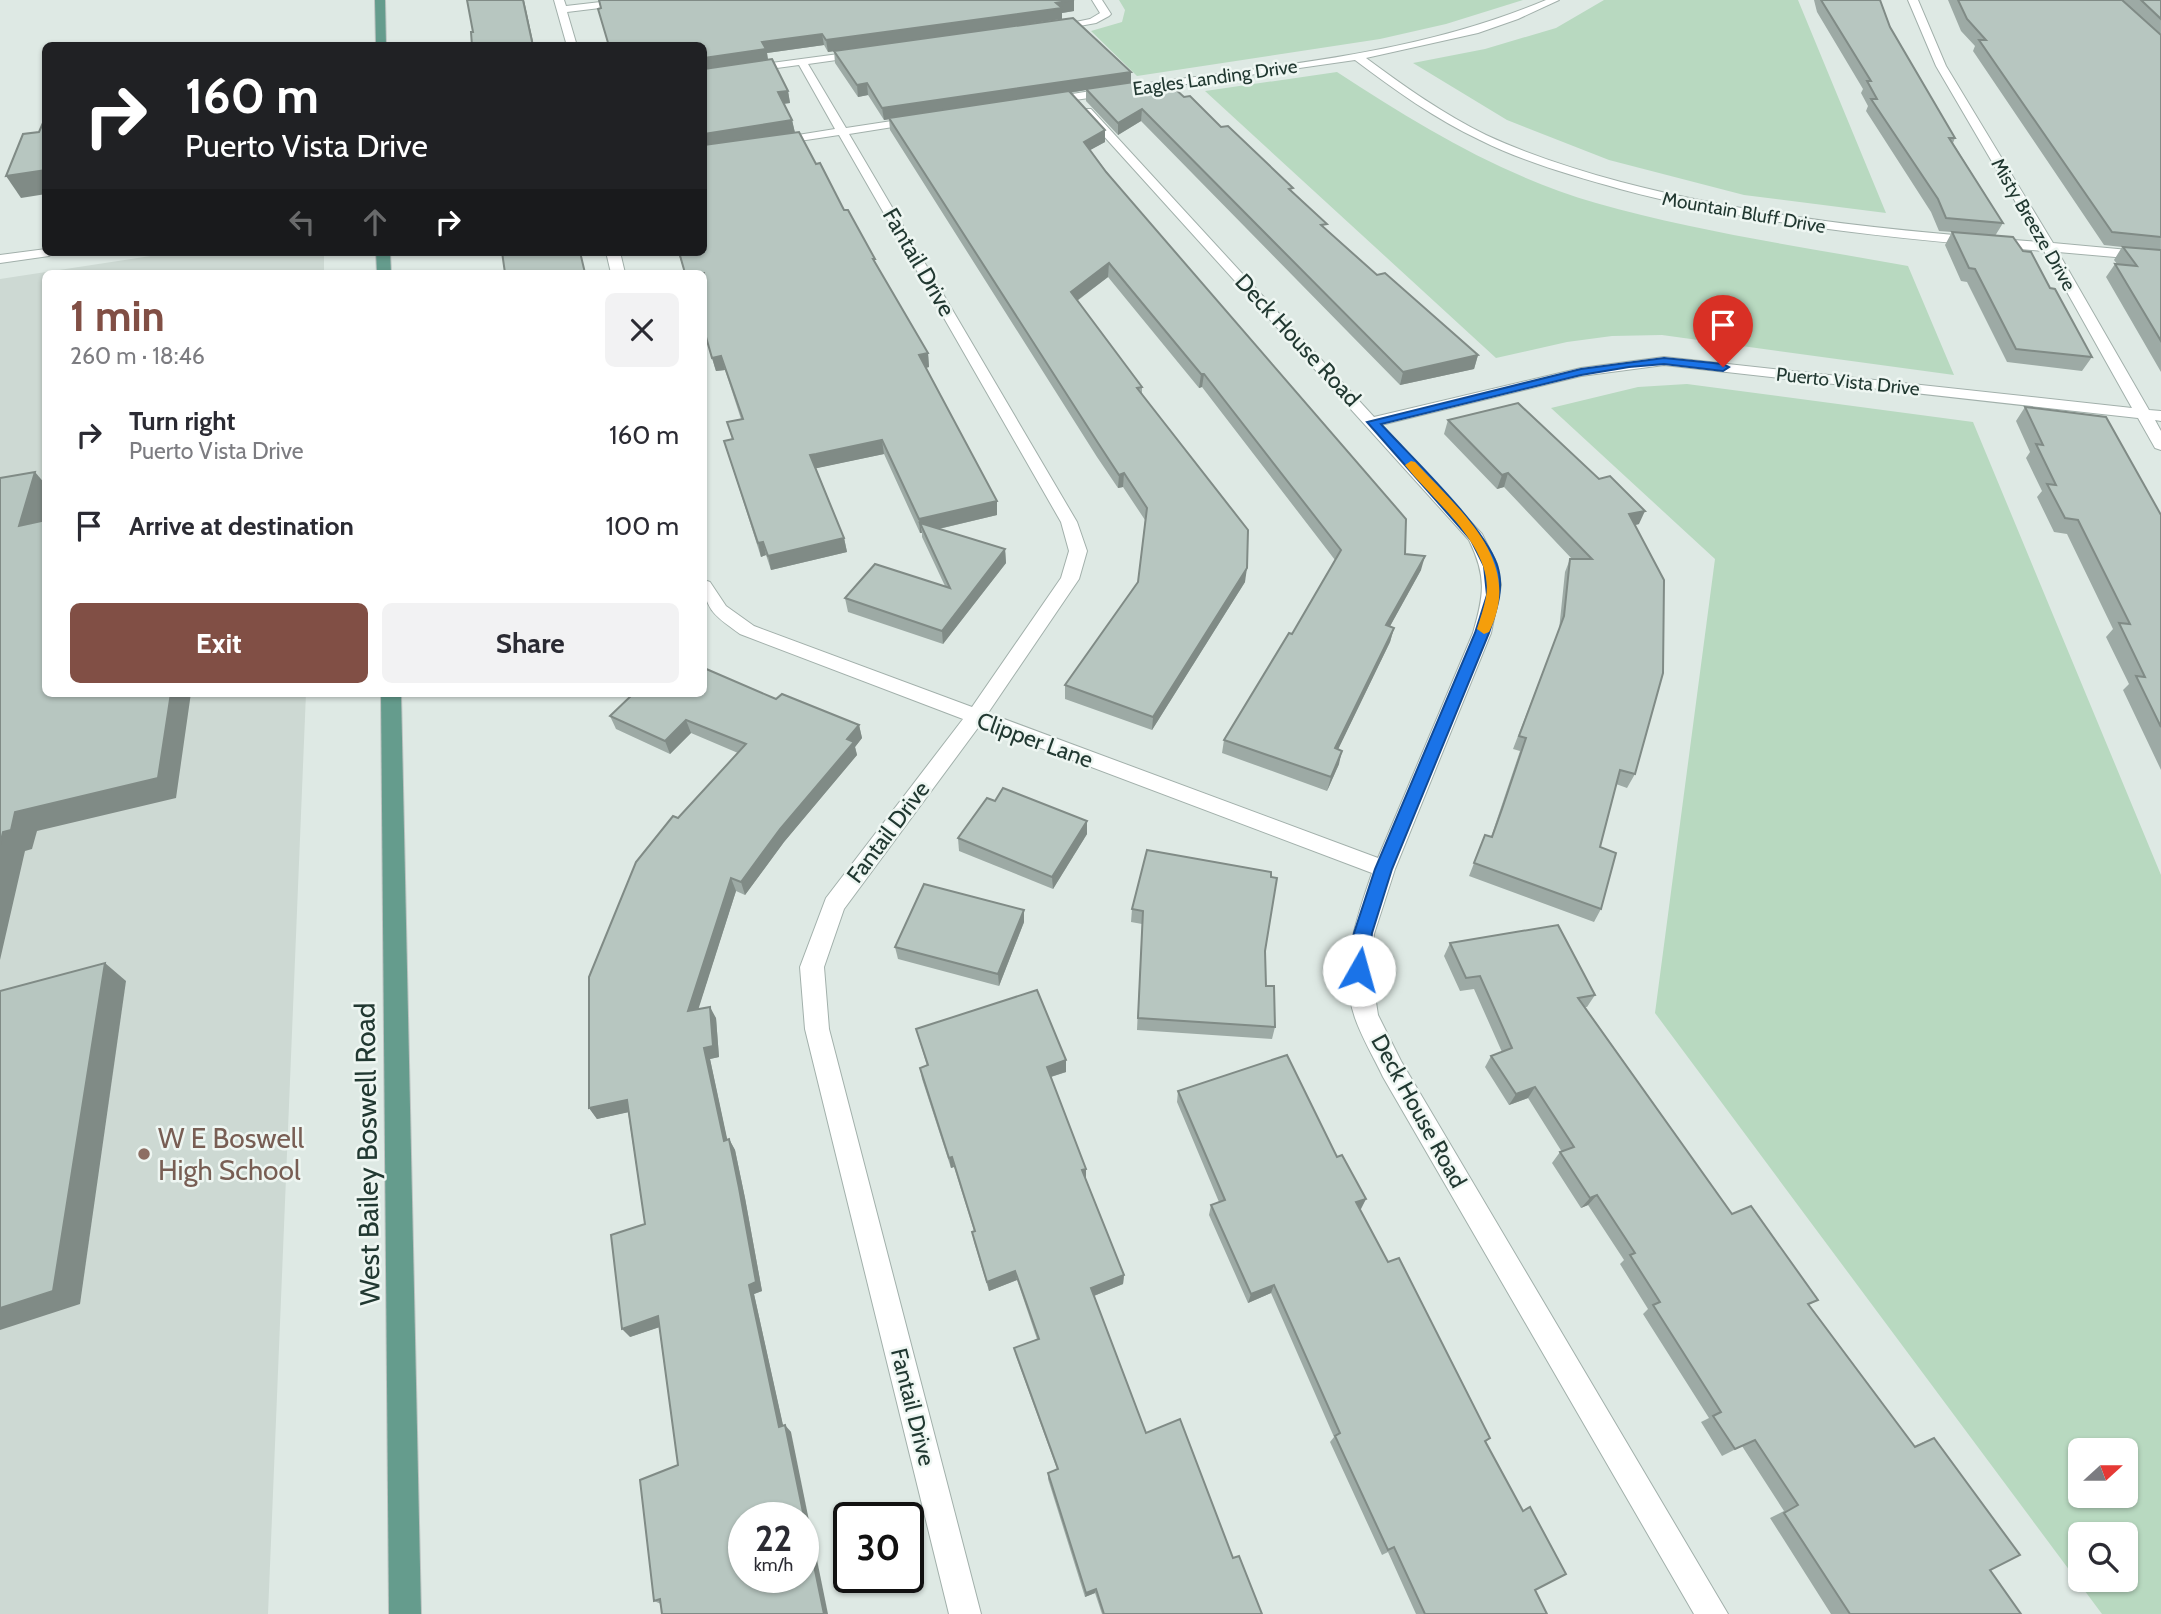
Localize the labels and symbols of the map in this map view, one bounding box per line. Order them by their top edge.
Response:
street label: Eagles Landing Drive [1131,55,1299,100]
street label: Misty Breeze Drive [1986,154,2081,295]
street label: Mountain Bluff Drive [1660,187,1828,238]
street label: Fantail Drive [877,203,961,321]
street label: Deck House Road [1229,268,1367,412]
pin [1693,295,1753,367]
street label: Puerto Vista Drive [1775,363,1921,401]
street label: Clipper Lane [973,706,1097,774]
street label: Fantail Drive [841,775,936,888]
position arrow [1322,933,1396,1007]
street label: West Bailey Boswell Road [347,1002,387,1306]
street label: Deck House Road [1365,1029,1473,1193]
place label: W E Boswell High School [158,1121,304,1187]
marker: W E Boswell High School [136,1146,152,1162]
street label: Fantail Drive [885,1345,941,1469]
north arrow [2068,1438,2138,1508]
speed limit sign: 30 [833,1502,924,1593]

